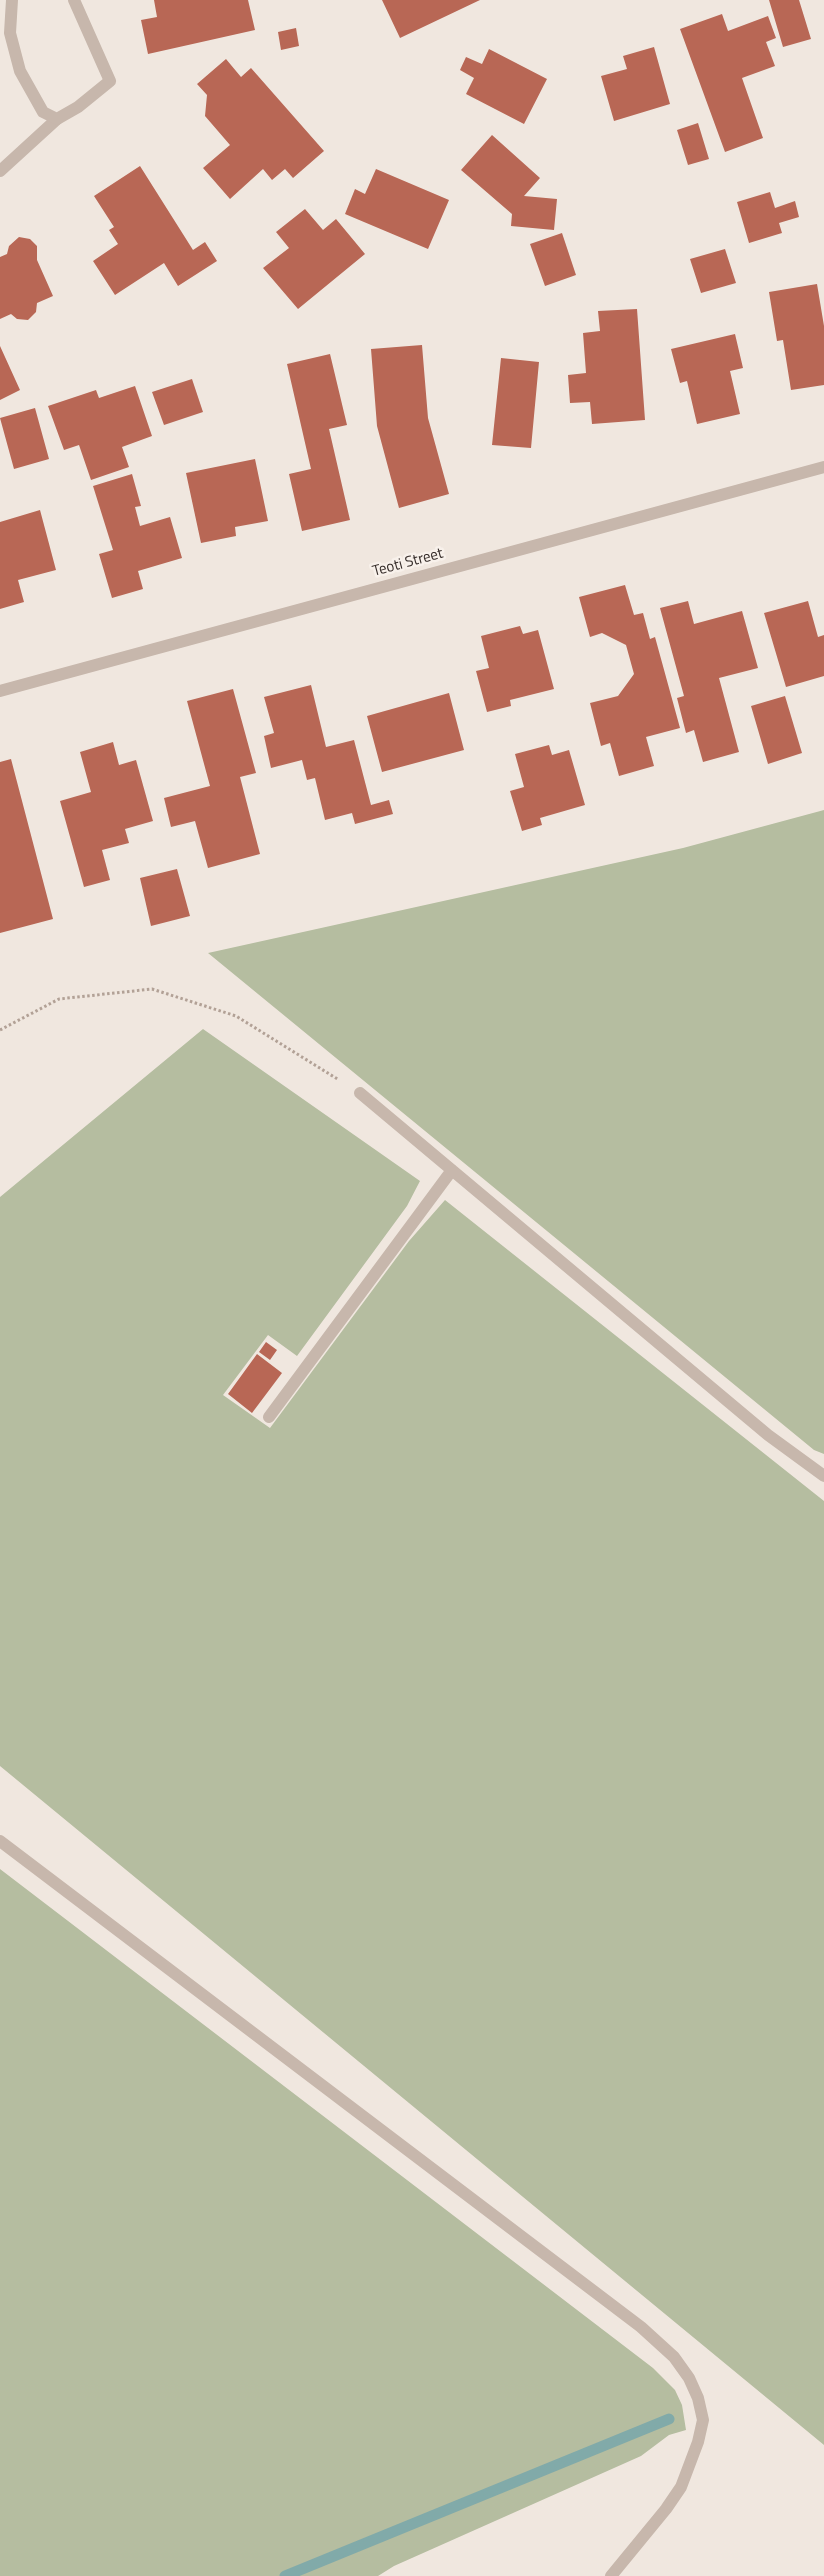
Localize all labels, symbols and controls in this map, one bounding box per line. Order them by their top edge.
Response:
street label: Teoti Street [371,545,445,581]

